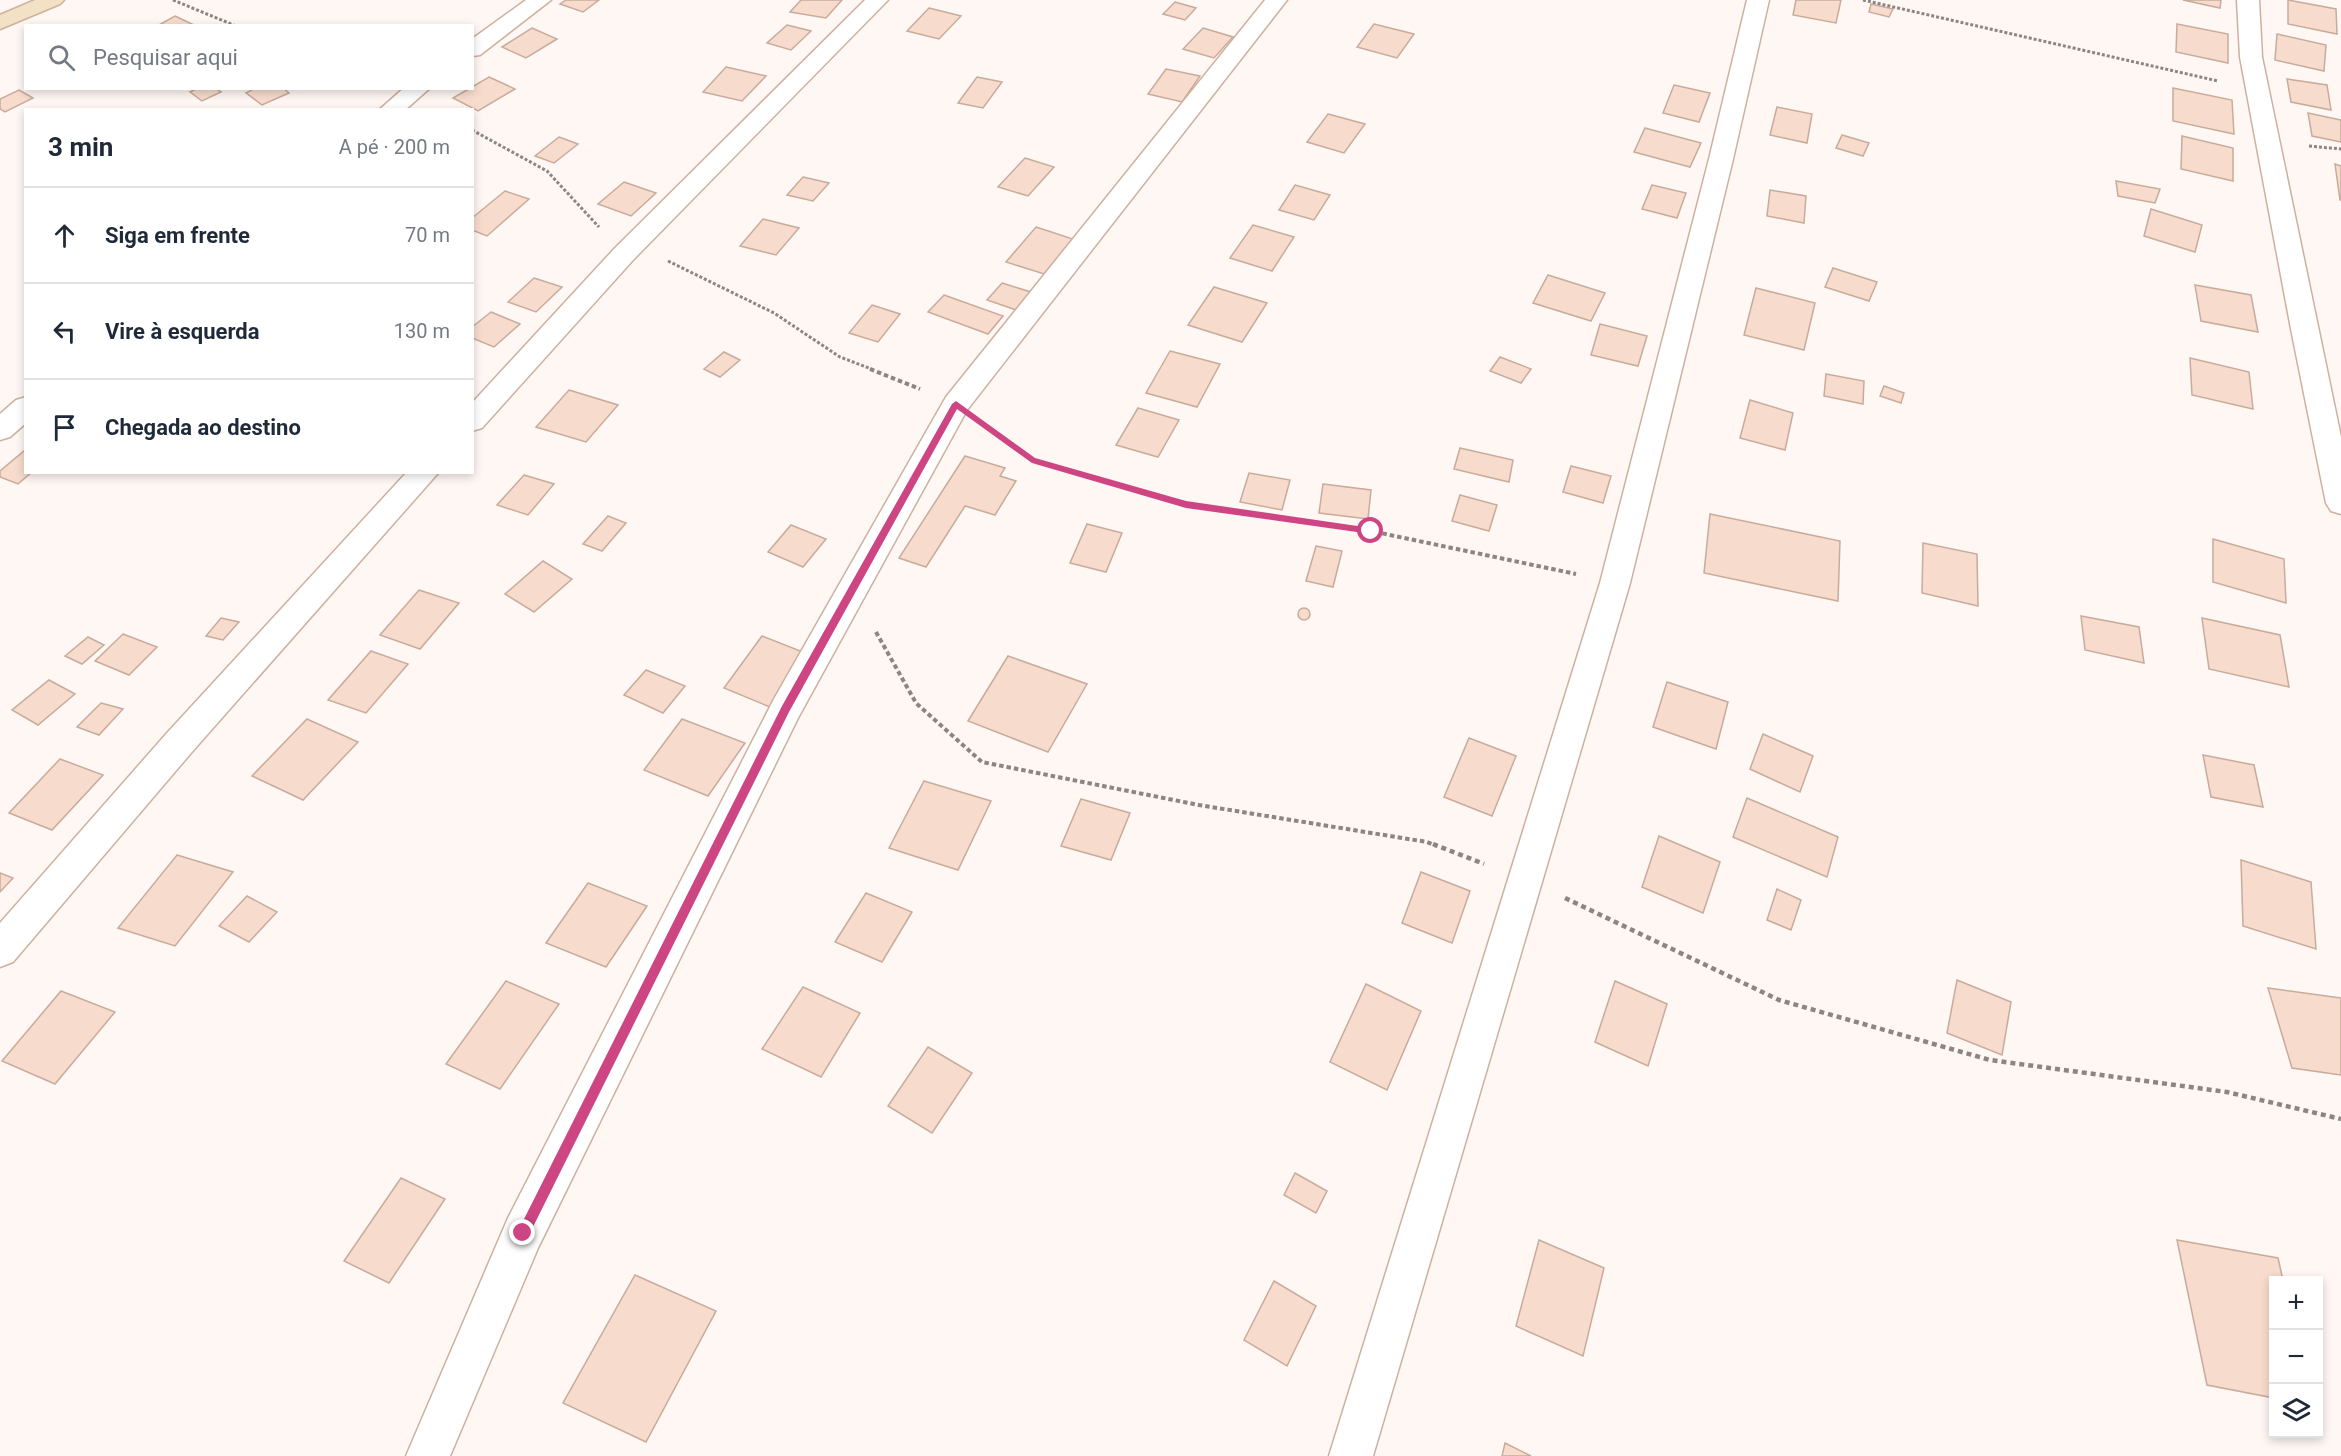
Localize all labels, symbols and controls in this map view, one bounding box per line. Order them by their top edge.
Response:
search box [24,24,474,90]
icon: search [45,41,78,74]
text: Pesquisar aqui [93,45,238,70]
text: 3 min [48,132,113,162]
text: A pé · 200 m [339,135,450,159]
icon: ahead [48,219,81,252]
text: Siga em frente [105,223,250,248]
text: 70 m [405,223,450,247]
icon: left [48,315,81,348]
text: Vire à esquerda [105,319,259,344]
text: 130 m [394,319,450,343]
icon: arrive [48,411,81,444]
text: Chegada ao destino [105,415,301,440]
route start [1357,517,1383,543]
route end [509,1219,535,1245]
map controls [2269,1276,2323,1438]
button: + [2269,1276,2323,1330]
button: − [2269,1330,2323,1384]
button: layers [2269,1384,2323,1438]

